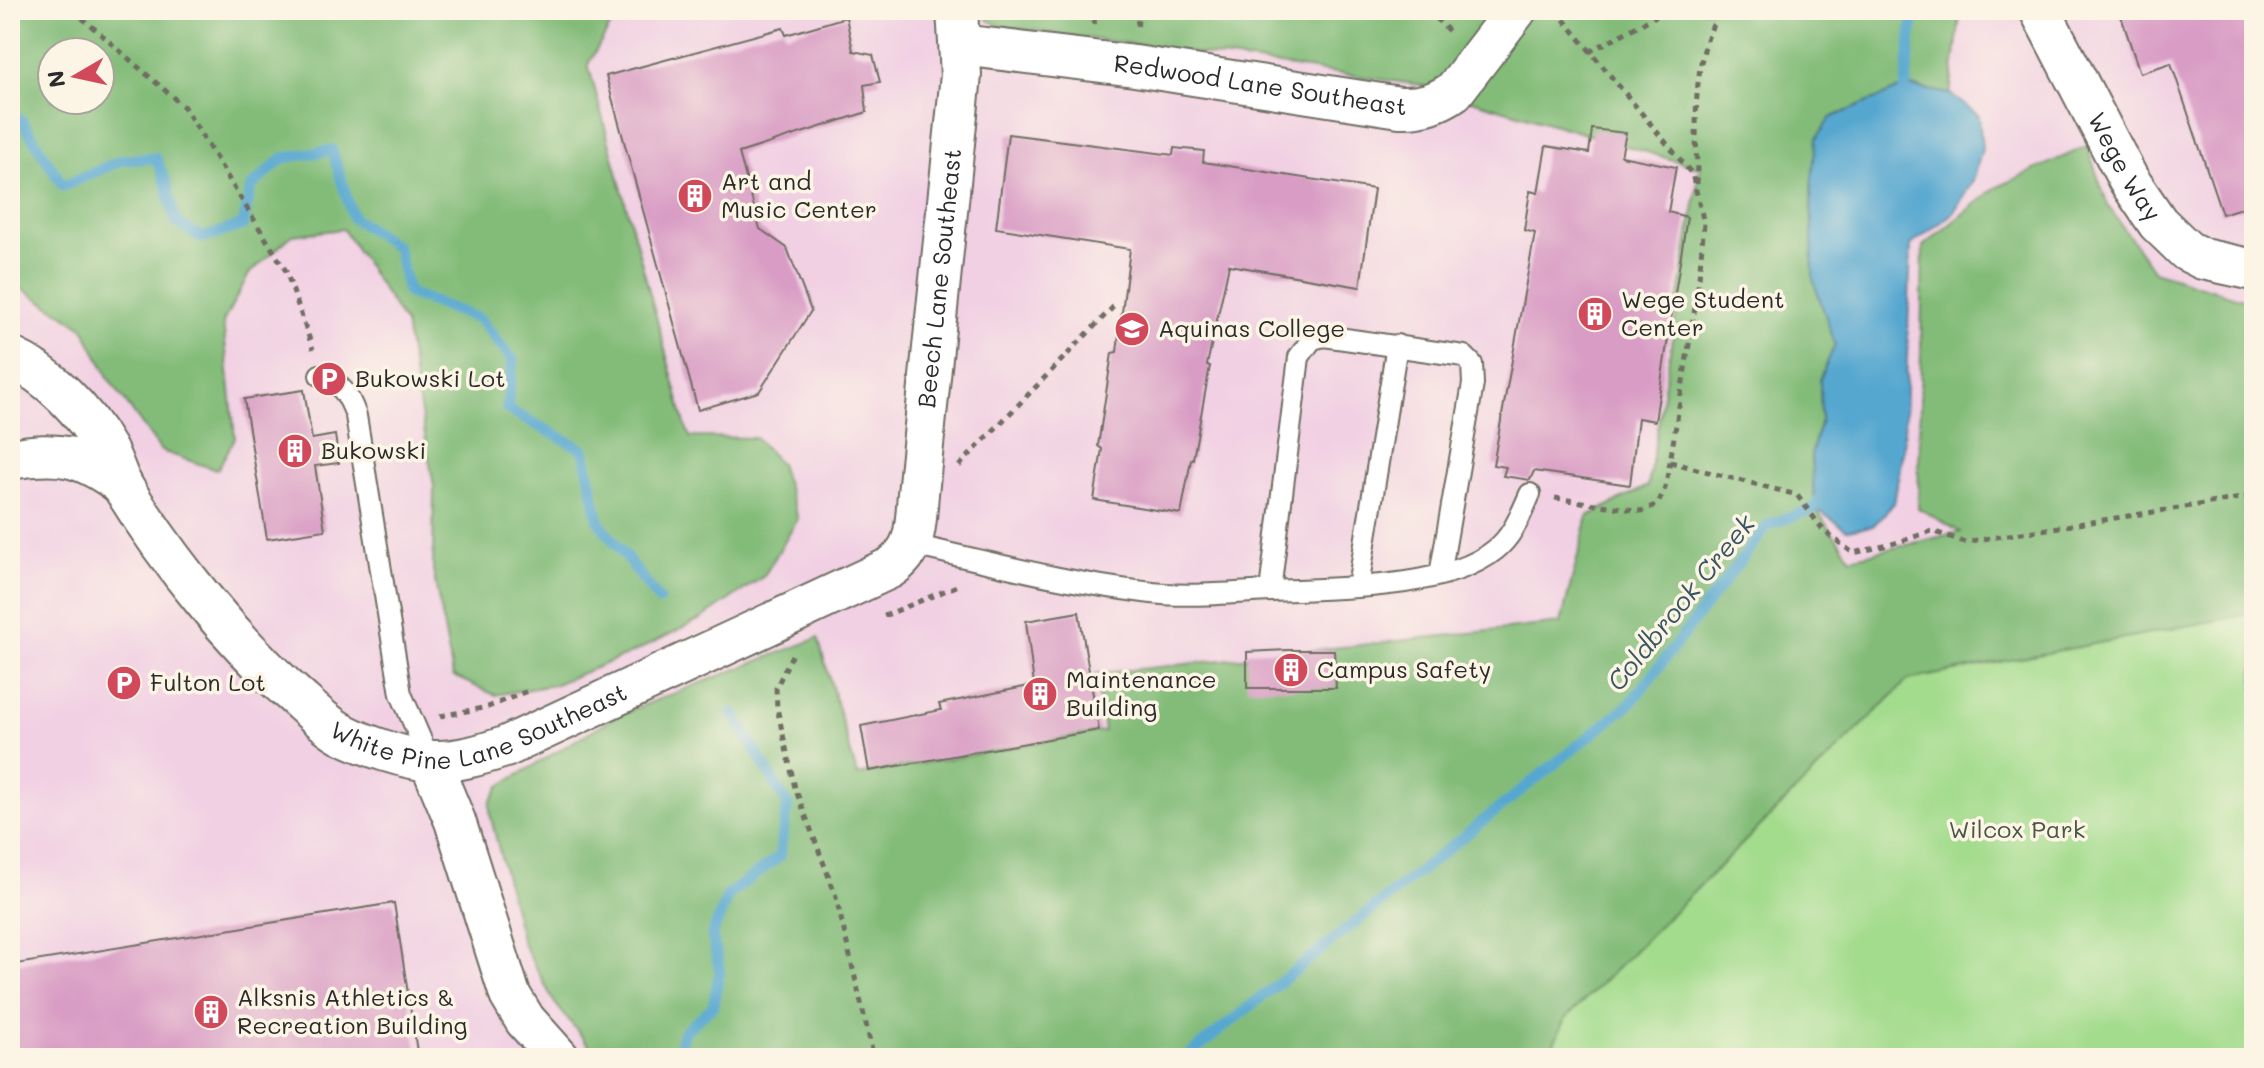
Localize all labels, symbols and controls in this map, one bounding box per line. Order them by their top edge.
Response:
north arrow [36,36,116,116]
street label: Redwood Lane Southeast [1112,47,1407,121]
text: N [40,69,71,90]
street label: Wege Way [2082,106,2169,227]
street label: Beech Lane Southeast [910,147,967,409]
place label: Art and Music Center [721,165,877,224]
building icon: Art and Music Center [676,177,714,215]
place label: Wege Student Center [1621,283,1785,342]
building icon: Wege Student Center [1576,295,1614,333]
school or university icon: Aquinas College [1113,310,1151,348]
place label: Aquinas College [1158,312,1345,343]
parking icon: Bukowski Lot [310,360,348,398]
place label: Bukowski Lot [355,362,505,393]
building icon: Bukowski [276,432,314,470]
place label: Bukowski [321,434,426,465]
water label: Coldbrook Creek [1599,506,1763,697]
building icon: Campus Safety [1272,651,1310,689]
place label: Campus Safety [1317,653,1491,684]
place label: Maintenance Building [1066,663,1217,722]
parking icon: Fulton Lot [105,664,143,702]
place label: Fulton Lot [150,666,266,697]
building icon: Maintenance Building [1021,675,1059,713]
street label: White Pine Lane Southeast [326,676,631,775]
park label: Wilcox Park [1948,813,2086,844]
place label: Alksnis Athletics & Recreation Building [237,981,468,1040]
building icon: Alksnis Athletics & Recreation Building [192,993,230,1031]

